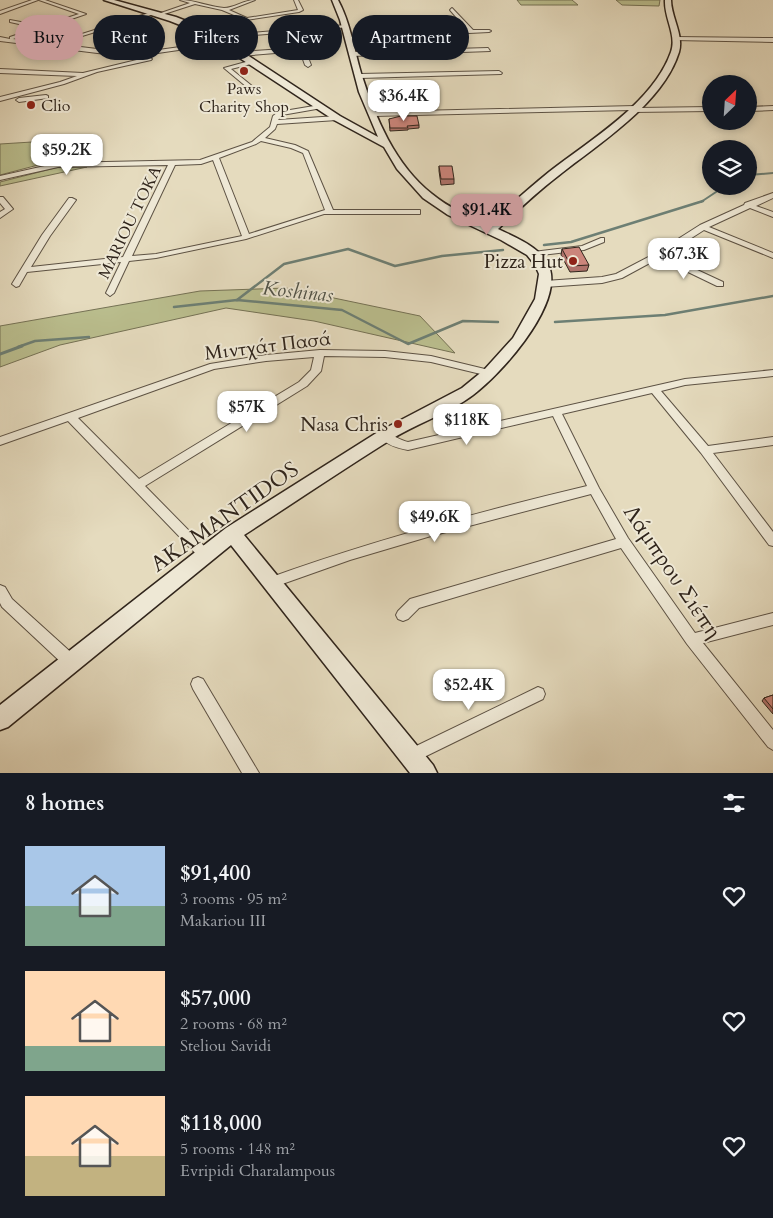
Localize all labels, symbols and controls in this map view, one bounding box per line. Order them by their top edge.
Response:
chip: Buy [15,15,83,60]
chip: Rent [93,15,165,60]
chip: Filters [175,15,258,60]
chip: New [268,15,342,60]
chip: Apartment [352,15,469,60]
marker: Paws Charity Shop [238,65,250,77]
north arrow [702,75,758,130]
map controls [702,75,757,195]
place label: Paws Charity Shop [199,78,289,118]
pin: $36.4K [363,80,445,122]
text: $36.4K [379,85,429,107]
place label: Clio [41,95,71,117]
marker: Clio [25,99,37,111]
pin: $59.2K [26,134,108,176]
text: $59.2K [42,139,92,161]
button: layers [702,140,757,195]
street label: MARIOU TOKA [93,162,167,283]
pin: $91.4K [446,194,528,236]
text: $91.4K [462,199,512,221]
pin: $67.3K [643,238,725,280]
text: $67.3K [659,243,709,265]
place label: Pizza Hut [484,249,563,275]
marker: Pizza Hut [567,255,579,267]
water label: Koshinas [261,274,335,309]
street label: Μιντχάτ Πασά [203,325,333,367]
pin: $57K [217,390,277,433]
text: $57K [228,396,266,418]
pin: $118K [432,404,502,446]
text: $118K [444,409,490,431]
place label: Nasa Chris [300,412,388,438]
marker: Nasa Chris [392,418,404,430]
street label: AKAMANTIDOS [145,455,305,579]
street label: Λάμπρου Σιέπη [616,499,728,645]
pin: $49.6K [394,500,476,543]
text: $49.6K [410,506,460,528]
pin: $52.4K [428,668,510,711]
text: $52.4K [444,674,494,696]
text: 8 homes [25,789,104,818]
icon: filters [720,789,748,817]
text: $91,400 [180,859,251,888]
icon: home [65,866,125,926]
icon: heart [720,882,748,910]
text: 3 rooms · 95 m² [180,888,287,910]
text: Makariou III [180,910,266,932]
text: $57,000 [180,984,251,1013]
icon: home [65,991,125,1051]
icon: heart [720,1007,748,1035]
text: 2 rooms · 68 m² [180,1013,287,1035]
text: Steliou Savidi [180,1035,271,1057]
text: $118,000 [180,1109,261,1138]
icon: home [65,1116,125,1176]
icon: heart [720,1132,748,1160]
text: 5 rooms · 148 m² [180,1138,295,1160]
text: Evripidi Charalampous [180,1160,335,1182]

